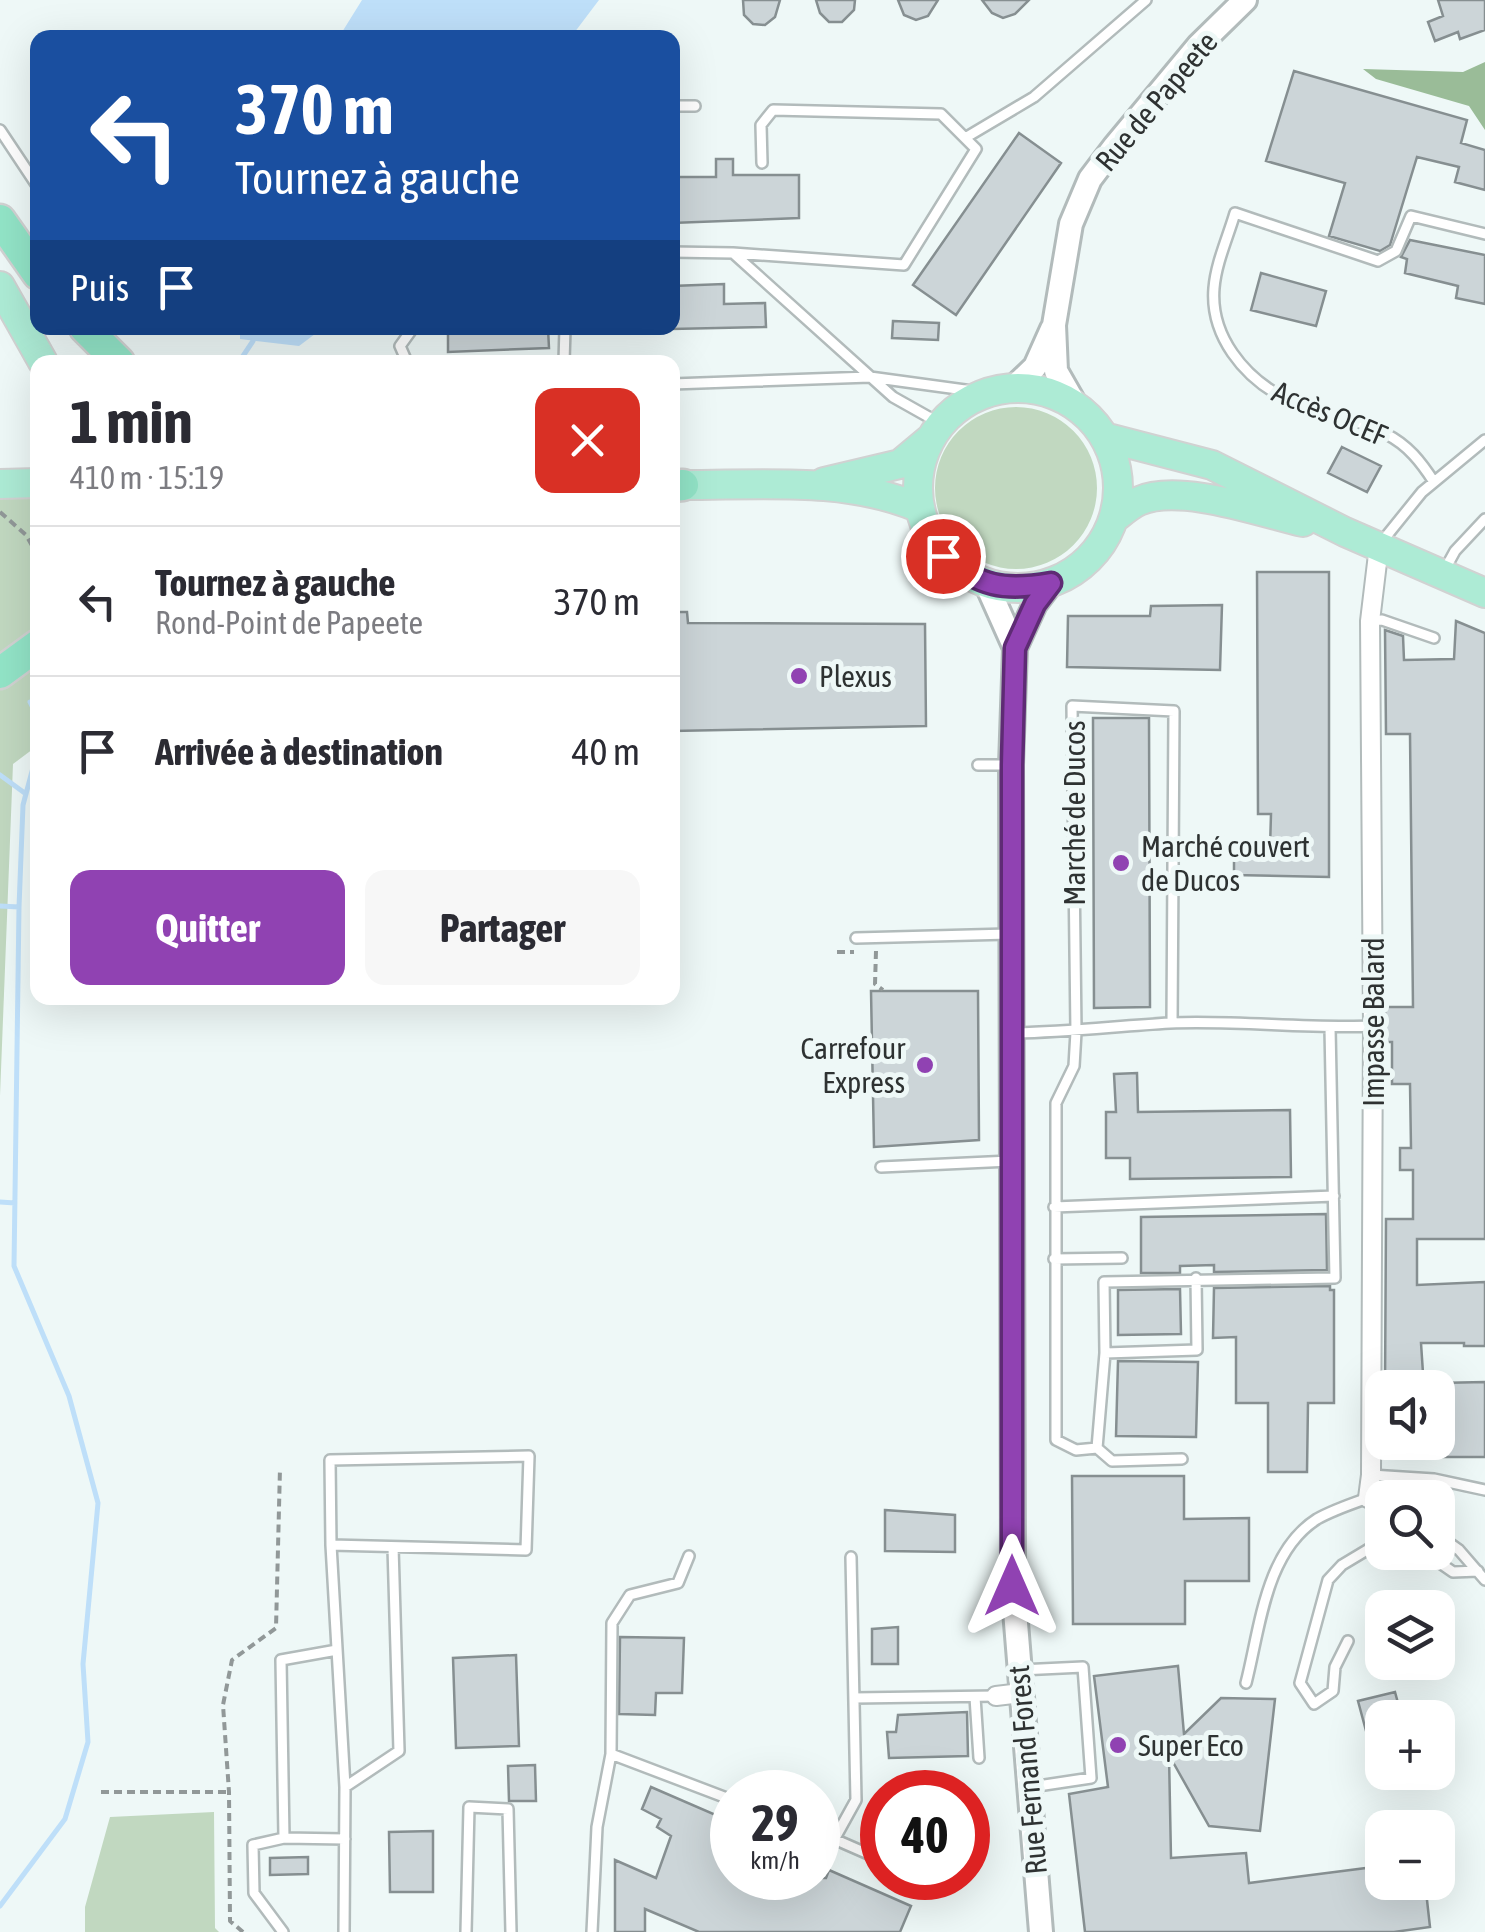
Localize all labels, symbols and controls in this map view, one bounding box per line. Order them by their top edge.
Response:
street label: Rue de Papeete [1088,25,1224,177]
text: 370 m [235,69,394,149]
icon: left [70,70,200,200]
text: Tournez à gauche [235,152,520,204]
icon: arrive [149,260,204,315]
text: Puis [70,266,129,309]
street label: Accès OCEF [1268,374,1392,452]
text: 1 min [70,387,193,456]
button: close [535,388,640,493]
text: 410 m · 15:19 [70,459,224,496]
pin [901,514,986,599]
icon: arrive [916,529,971,584]
text: Tournez à gauche [155,561,396,604]
icon: left [70,574,125,629]
text: 370 m [554,580,640,623]
text: Rond-Point de Papeete [155,604,423,641]
place label: Plexus [819,659,892,693]
marker: Plexus [788,665,810,687]
street label: Marché de Ducos [1057,720,1091,906]
icon: arrive [70,724,125,779]
text: Arrivée à destination [155,730,443,773]
text: 40 m [572,730,640,773]
place label: Marché couvert de Ducos [1141,829,1310,897]
marker: Marché couvert de Ducos [1110,852,1132,874]
button: Quitter [70,870,345,985]
button: Partager [365,870,640,985]
street label: Impasse Balard [1356,937,1390,1107]
place label: Carrefour Express [801,1031,906,1099]
marker: Carrefour Express [914,1054,936,1076]
map controls [1365,1370,1455,1900]
button: sound [1365,1370,1455,1460]
button: search [1365,1480,1455,1570]
position arrow [960,1534,1064,1638]
button: layers [1365,1590,1455,1680]
street label: Rue Fernand Forest [1001,1664,1053,1876]
button: + [1365,1700,1455,1790]
place label: Super Eco [1138,1728,1244,1762]
marker: Super Eco [1107,1734,1129,1756]
speed limit sign: 40 [860,1770,990,1900]
text: 29 [751,1794,798,1852]
button: − [1365,1810,1455,1900]
text: km/h [750,1846,800,1874]

